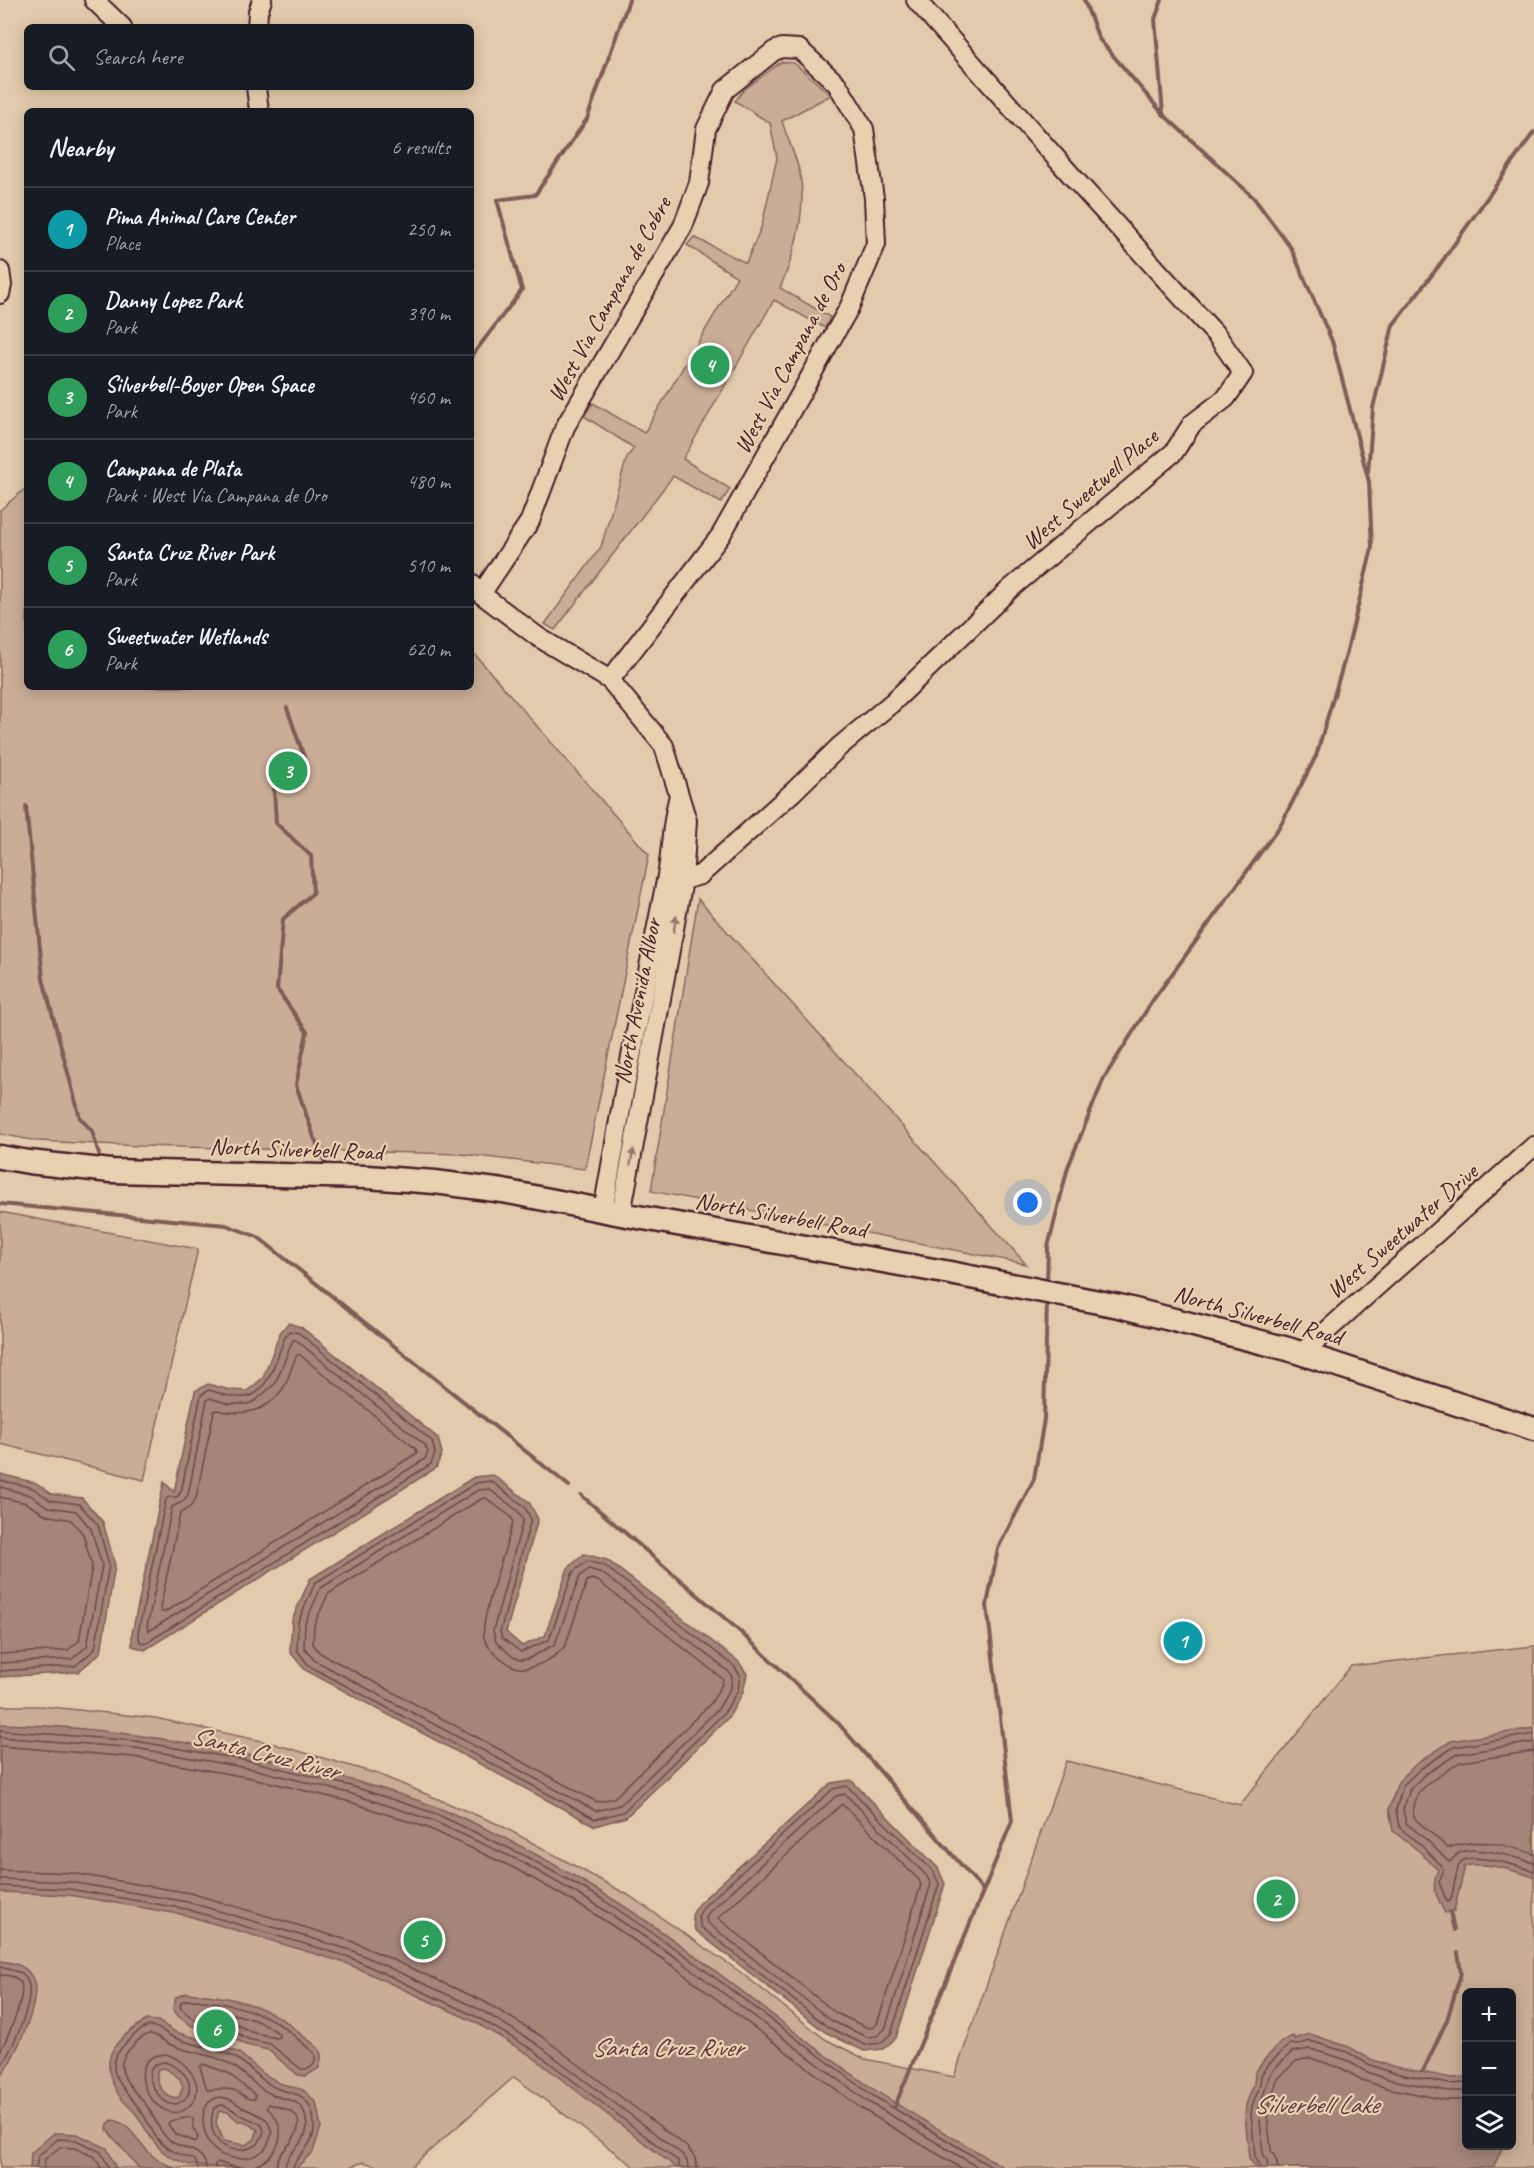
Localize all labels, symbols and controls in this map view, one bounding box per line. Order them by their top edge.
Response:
search box [24,24,474,90]
icon: search [45,41,78,74]
text: Search here [93,43,183,71]
text: Nearby [48,131,113,164]
text: 6 results [391,135,450,160]
street label: West Via Campana de Cobre [540,189,679,407]
text: Pima Animal Care Center [105,203,295,231]
text: 1 [63,217,72,242]
text: 250 m [407,217,450,242]
text: Place [105,231,140,256]
street label: West Via Campana de Oro [727,255,854,459]
text: Danny Lopez Park [105,287,242,315]
text: 2 [63,301,72,326]
text: 390 m [407,301,450,326]
text: Park [105,315,137,340]
pin: 4 [690,342,730,388]
text: Silverbell-Boyer Open Space [105,371,314,399]
text: 3 [63,385,72,410]
text: 460 m [407,385,450,410]
text: Park [105,399,137,424]
street label: West Sweetwell Place [1016,420,1166,556]
text: Campana de Plata [105,455,241,483]
text: 4 [63,469,72,494]
text: 480 m [407,469,450,494]
text: Park · West Via Campana de Oro [105,483,327,508]
text: Santa Cruz River Park [105,539,274,567]
text: 5 [63,553,72,578]
text: 510 m [407,553,450,578]
text: Park [105,567,137,592]
text: Sweetwater Wetlands [105,623,267,651]
text: 6 [63,637,72,662]
text: 620 m [407,637,450,662]
text: Park [105,651,137,676]
pin: 3 [268,748,308,794]
street label: North Avenida Albor [606,913,668,1086]
one-way arrow [671,914,680,933]
street label: North Silverbell Road [209,1131,387,1167]
one-way arrow [628,1147,637,1166]
street label: West Sweetwater Drive [1320,1156,1485,1305]
street label: North Silverbell Road [693,1185,872,1245]
your location [1013,1188,1042,1217]
street label: North Silverbell Road [1170,1278,1349,1353]
pin: 1 [1164,1618,1202,1664]
water label: Santa Cruz River [188,1719,347,1788]
pin: 2 [1256,1876,1296,1922]
pin: 5 [404,1918,442,1962]
map controls [1462,1988,1516,2150]
button: + [1462,1988,1516,2042]
pin: 6 [196,2006,236,2052]
water label: Santa Cruz River [592,2031,747,2064]
button: − [1462,2042,1516,2096]
water label: Silverbell Lake [1254,2088,1382,2121]
button: layers [1462,2096,1516,2150]

